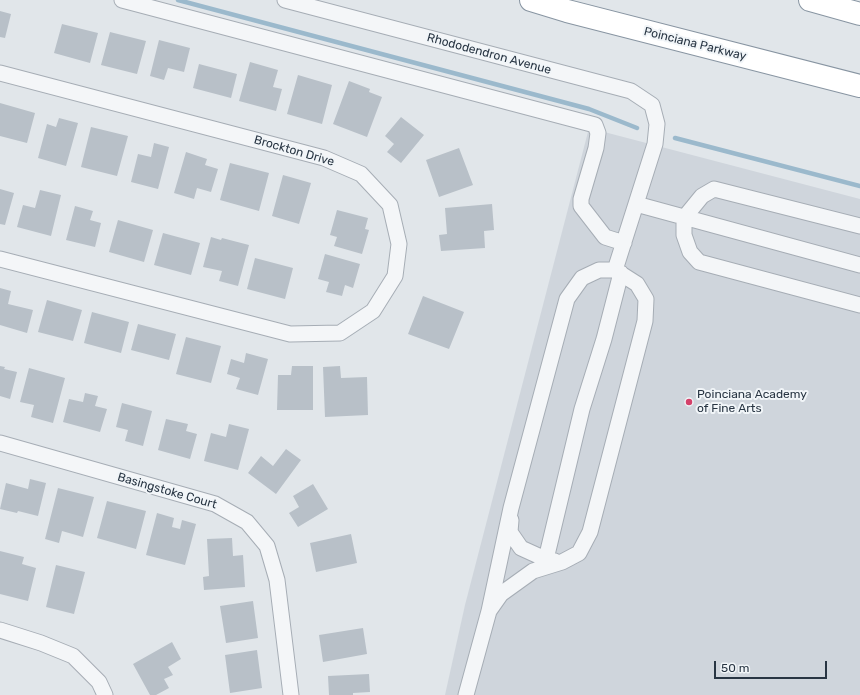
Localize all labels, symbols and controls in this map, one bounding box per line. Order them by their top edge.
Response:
street label: Poinciana Parkway [642,24,748,64]
street label: Rhododendron Avenue [425,30,553,78]
street label: Brockton Drive [252,133,336,169]
place label: Poinciana Academy of Fine Arts [697,388,807,416]
marker: Poinciana Academy of Fine Arts [684,397,694,407]
street label: Basingstoke Court [116,470,218,512]
scale bar [716,653,829,679]
text: 50 m [721,661,749,675]

